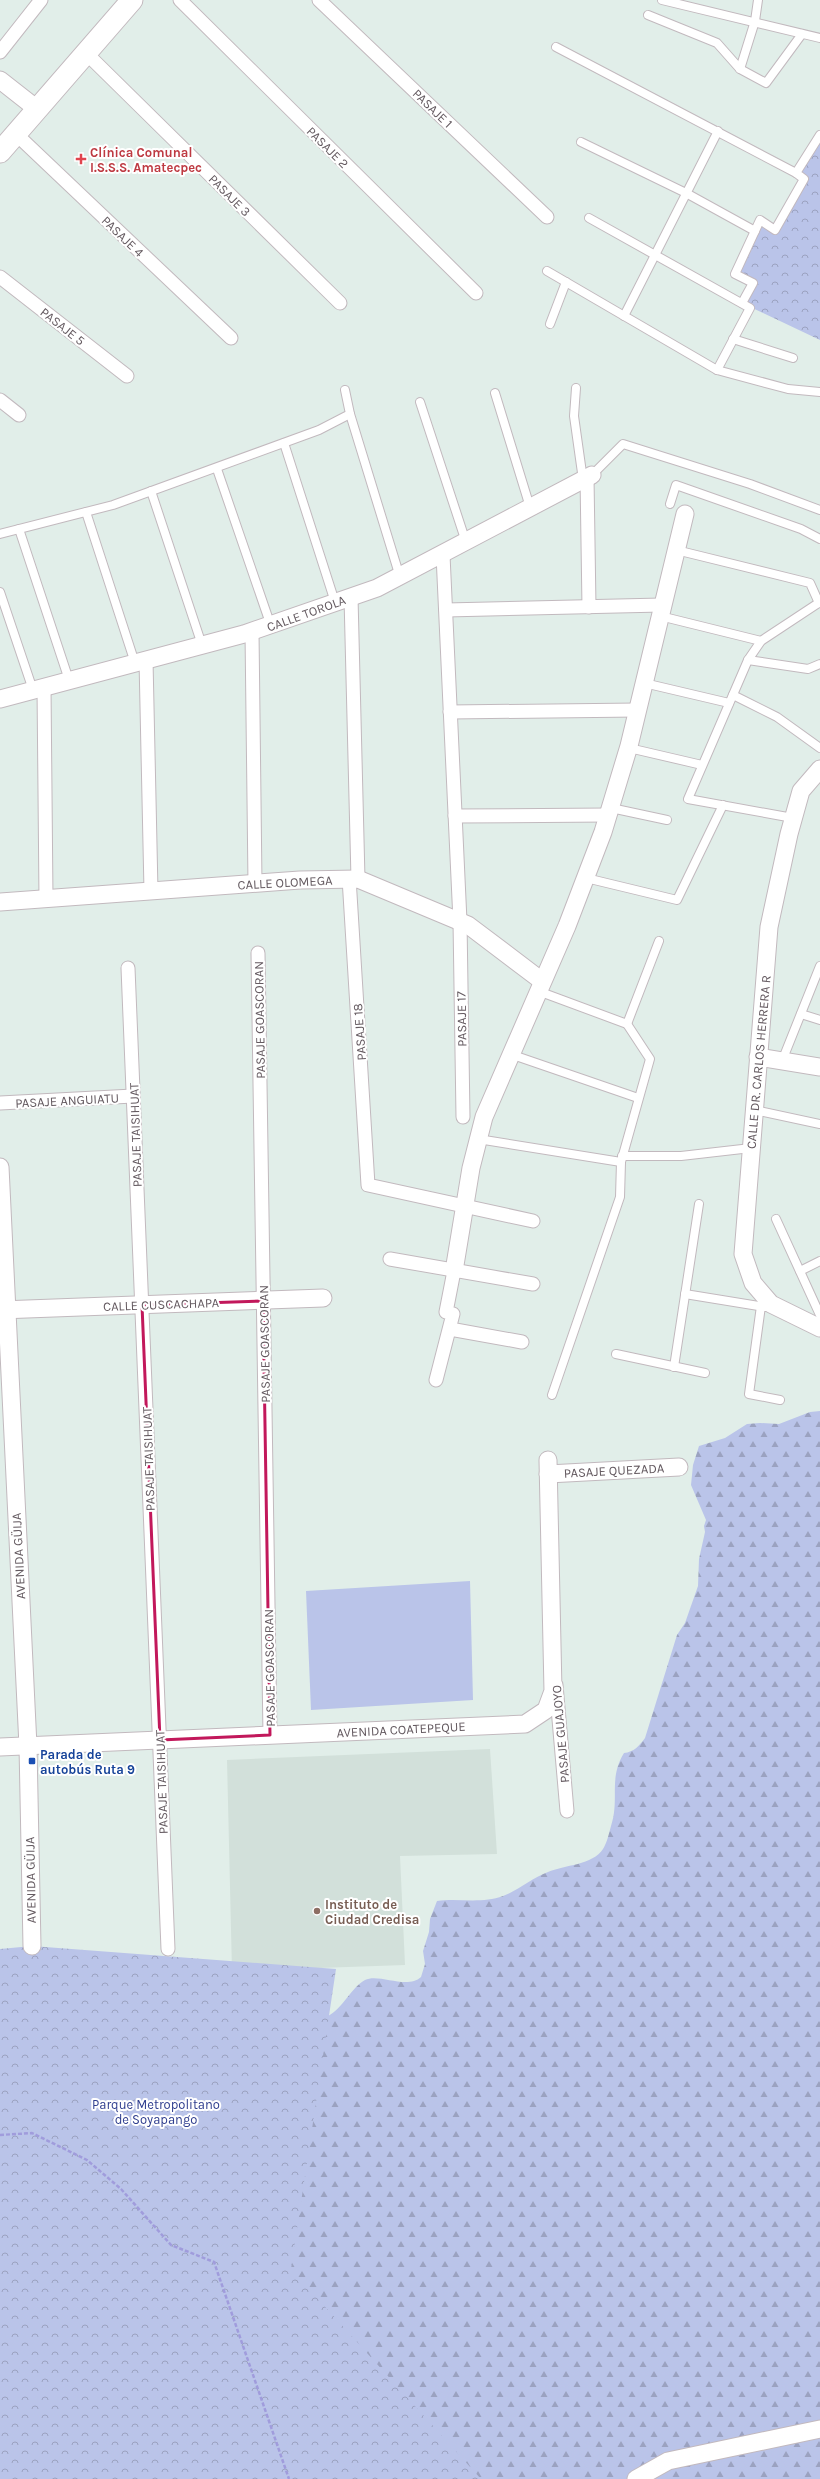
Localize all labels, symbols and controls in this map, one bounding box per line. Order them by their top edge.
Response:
street label: PASAJE 1 [410,86,456,131]
street label: PASAJE 2 [304,123,352,171]
place label: Clínica Comunal I.S.S.S. Amatecpec [90,145,202,175]
marker: Clínica Comunal I.S.S.S. Amatecpec [75,153,87,165]
street label: PASAJE 3 [206,171,254,219]
street label: PASAJE 4 [99,213,147,260]
street label: PASAJE 5 [37,304,88,348]
street label: CALLE TOROLA [265,592,348,635]
street label: CALLE OLOMEGA [237,872,333,892]
street label: PASAJE GOASCORAN [251,961,268,1079]
street label: CALLE DR. CARLOS HERRERA R [743,974,774,1150]
street label: PASAJE 17 [454,991,469,1047]
street label: PASAJE 18 [350,1003,369,1061]
street label: PASAJE TAISIHUAT [126,1082,145,1187]
street label: PASAJE ANGUIATU [15,1090,119,1111]
street label: PASAJE GOASCORAN [256,1285,273,1403]
street label: CALLE CUSCACHAPA [103,1295,220,1314]
street label: PASAJE TAISIHUAT [139,1406,158,1511]
street label: PASAJE QUEZADA [563,1460,665,1481]
street label: AVENIDA GÜIJA [8,1512,28,1600]
street label: PASAJE GOASCORAN [261,1609,278,1727]
street label: PASAJE GUAJOYO [549,1684,572,1784]
street label: AVENIDA COATEPEQUE [336,1719,466,1740]
street label: PASAJE TAISIHUAT [152,1729,171,1834]
place label: Parada de autobús Ruta 9 [40,1747,135,1777]
marker: Parada de autobús Ruta 9 [27,1756,37,1766]
street label: AVENIDA GÜIJA [21,1836,39,1923]
place label: Instituto de Ciudad Credisa [325,1897,419,1927]
marker: Instituto de Ciudad Credisa [312,1906,322,1916]
park label: Parque Metropolitano de Soyapango [92,2097,220,2127]

